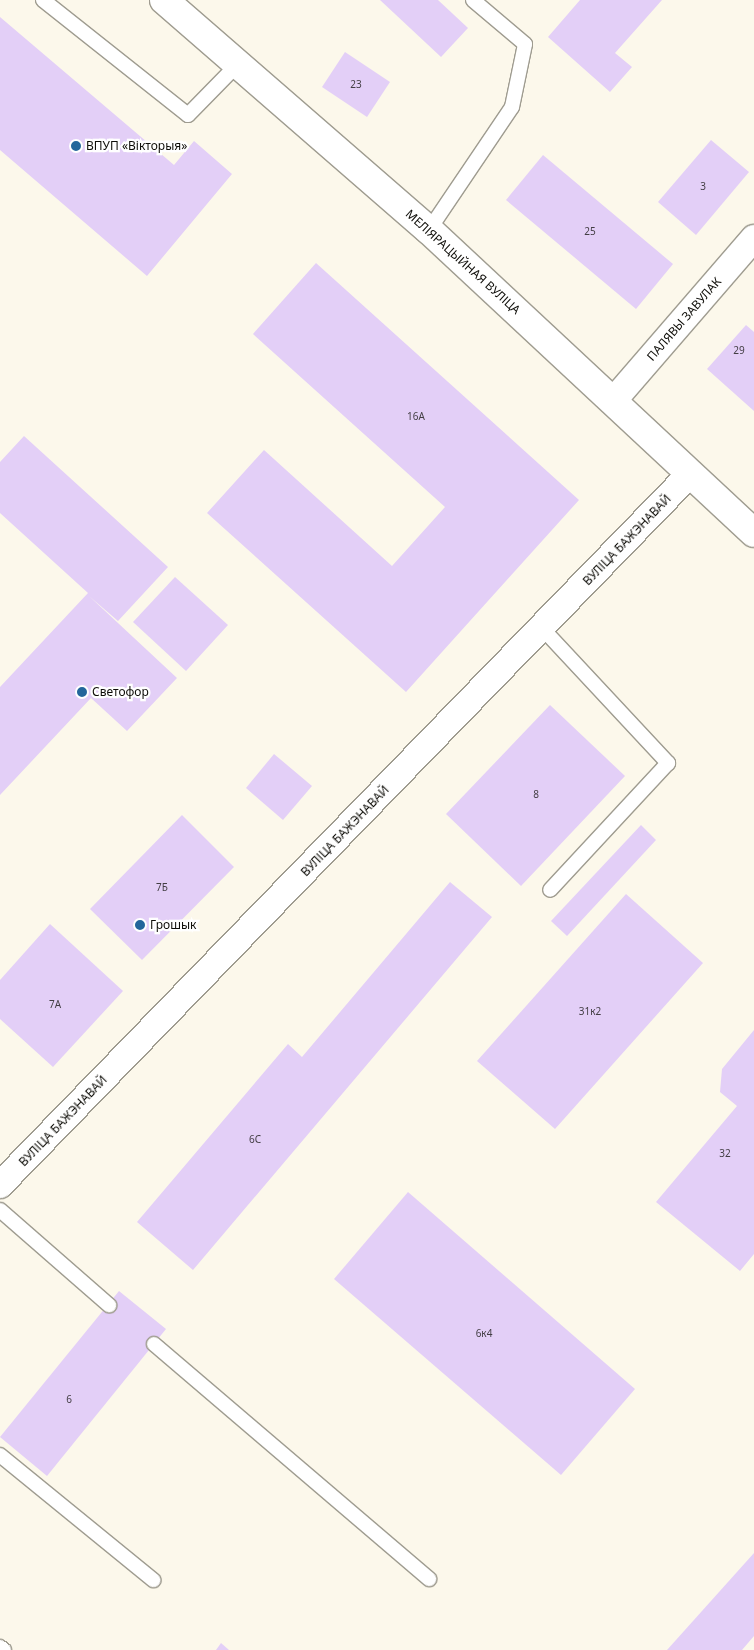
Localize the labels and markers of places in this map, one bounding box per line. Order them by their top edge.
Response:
place label: ВПУП «Вікторыя» [86,139,187,153]
marker: ВПУП «Вікторыя» [70,140,82,152]
place label: Светофор [92,685,149,699]
marker: Светофор [76,686,88,698]
place label: Грошык [150,918,196,932]
marker: Грошык [134,919,146,931]

